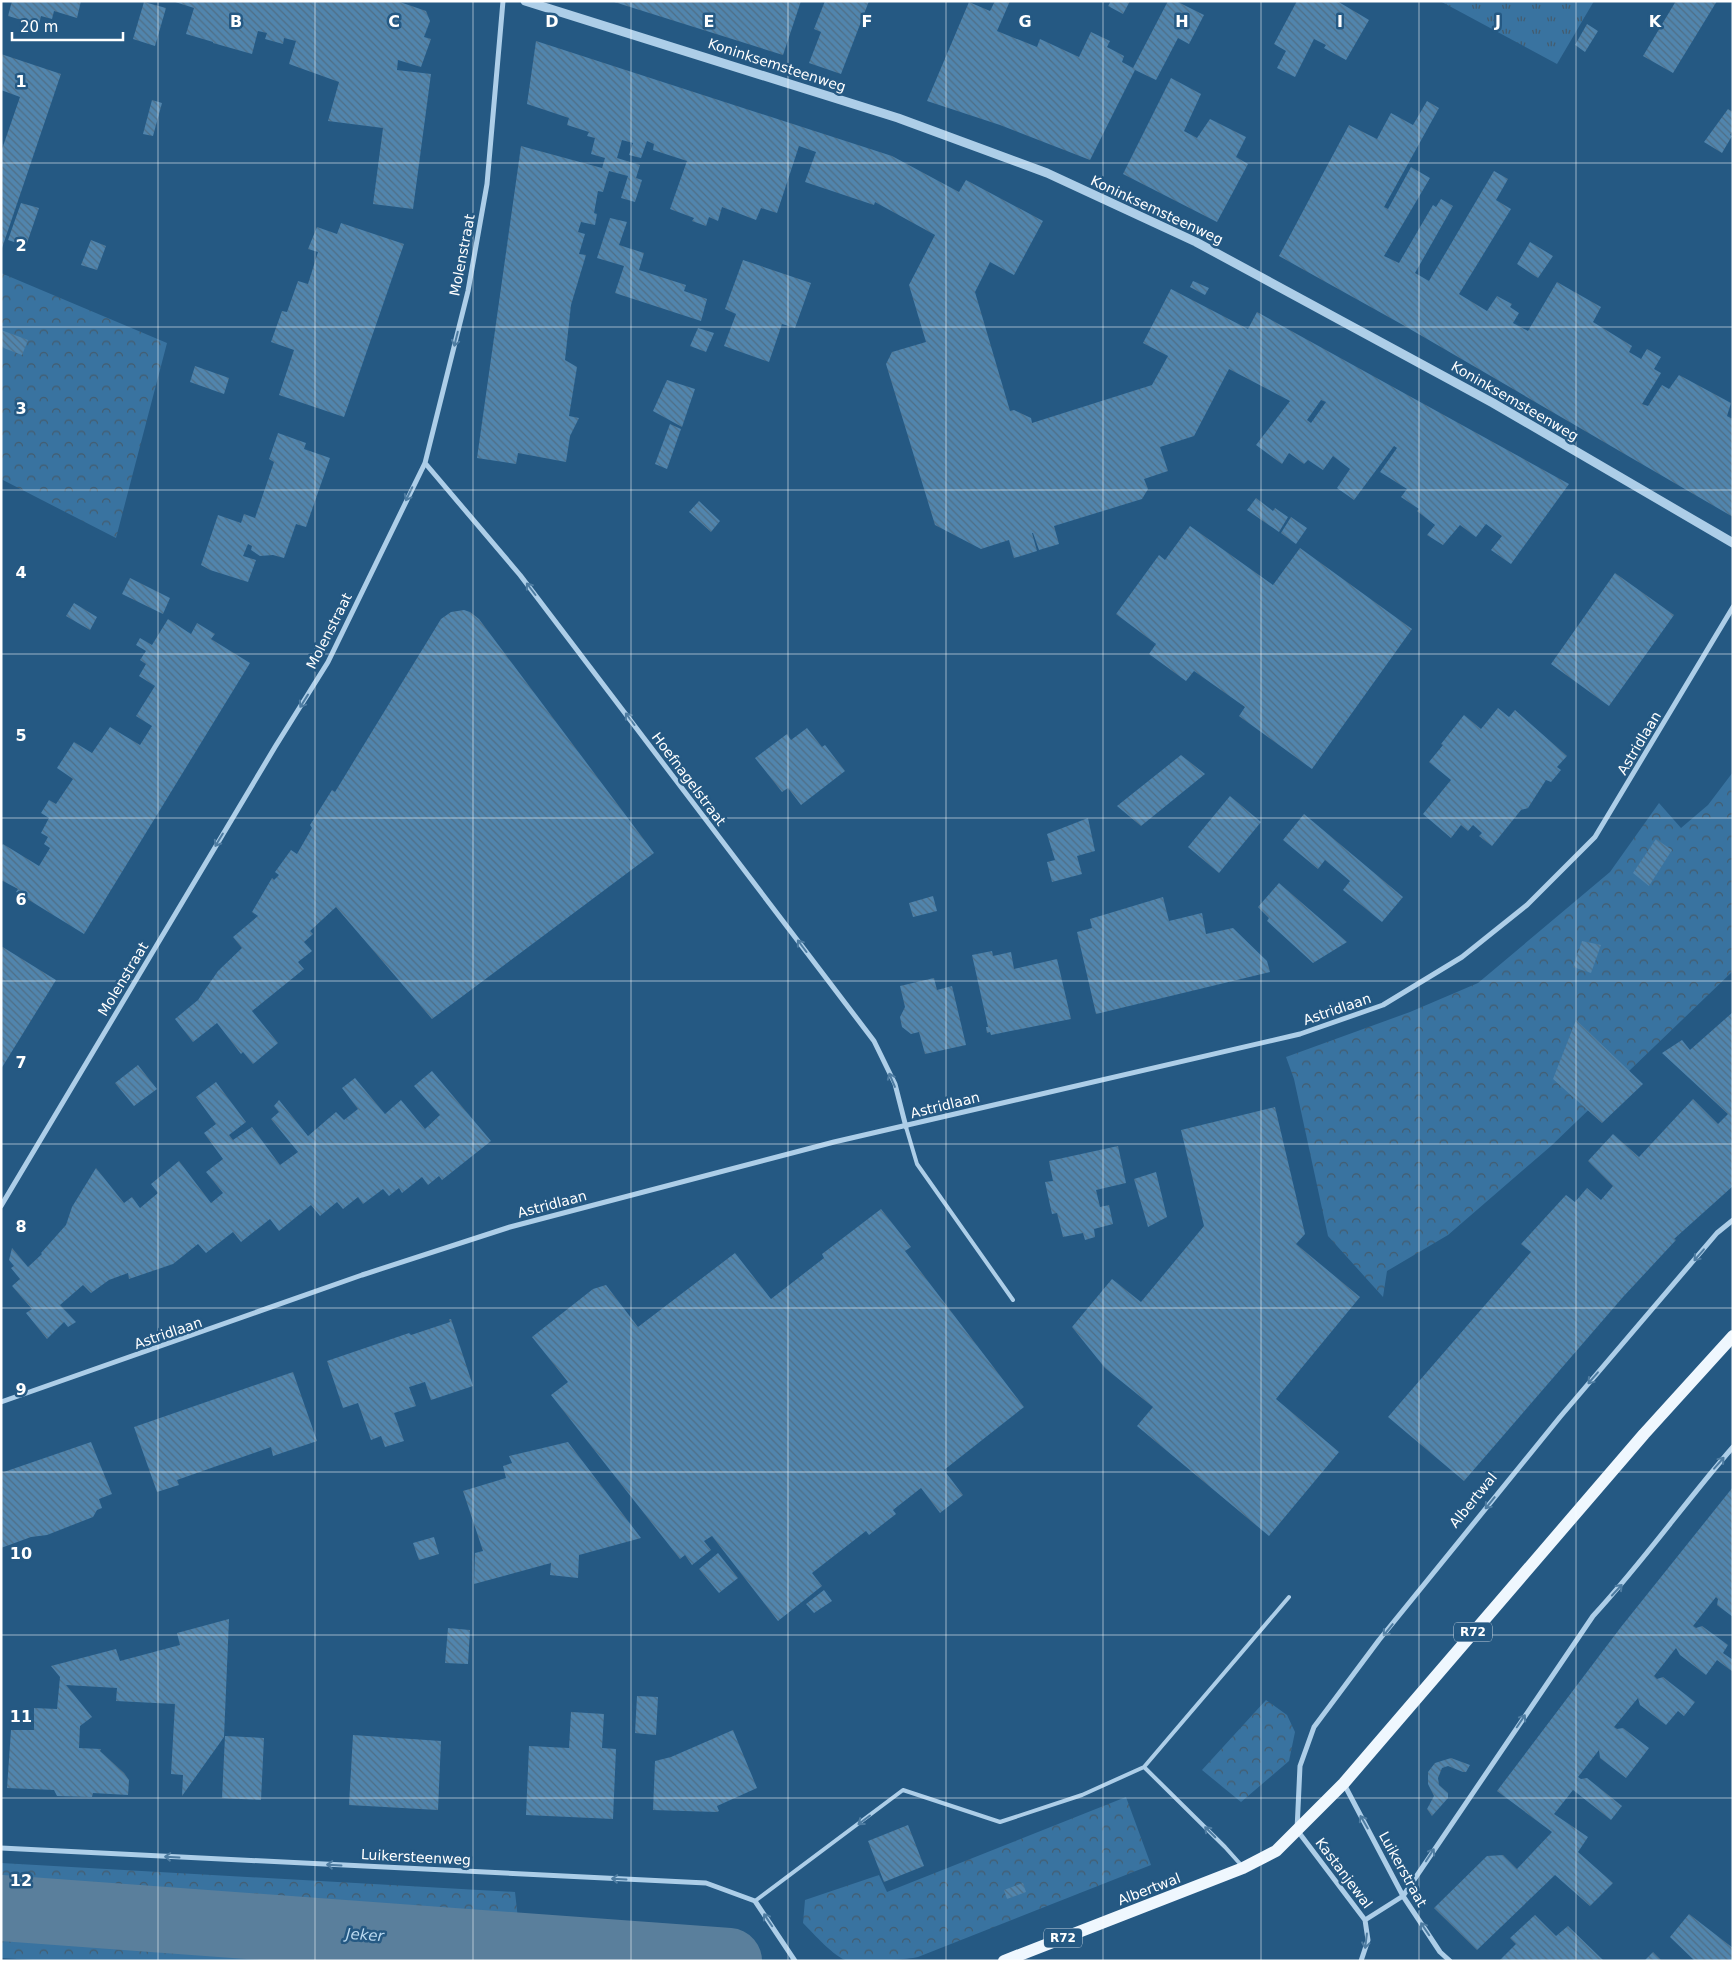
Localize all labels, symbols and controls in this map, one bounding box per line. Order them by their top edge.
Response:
scale bar [12,10,124,42]
text: B [230,12,242,31]
text: C [388,12,400,31]
text: D [545,12,559,31]
text: E [704,12,714,31]
text: F [862,12,872,31]
text: G [1018,12,1032,31]
text: H [1175,12,1189,31]
text: I [1337,12,1343,31]
text: J [1494,12,1501,31]
text: K [1649,12,1662,31]
text: 20 m [20,18,58,36]
street label: Koninksemsteenweg [706,35,848,95]
text: 1 [15,72,27,91]
street label: Koninksemsteenweg [1088,172,1226,248]
street label: Molenstraat [446,212,478,297]
text: 2 [15,236,27,255]
one-way arrow [451,330,460,346]
street label: Koninksemsteenweg [1449,358,1581,444]
text: 3 [15,399,27,418]
one-way arrow [404,486,414,501]
text: 4 [15,563,27,582]
one-way arrow [526,583,537,596]
street label: Molenstraat [303,590,355,672]
one-way arrow [298,693,308,707]
street label: Astridlaan [1614,709,1664,777]
one-way arrow [624,713,635,726]
text: 5 [15,726,27,745]
street label: Hoefnagelstraat [649,729,730,829]
one-way arrow [214,832,224,846]
text: 6 [15,890,27,909]
street label: Molenstraat [95,939,152,1019]
one-way arrow [797,939,807,953]
street label: Astridlaan [1301,990,1373,1028]
text: 7 [15,1053,27,1072]
one-way arrow [887,1073,897,1088]
street label: Astridlaan [909,1089,981,1121]
street label: Astridlaan [516,1187,588,1221]
text: 8 [15,1217,27,1236]
one-way arrow [1693,1248,1705,1261]
street label: Astridlaan [132,1314,204,1352]
one-way arrow [1588,1371,1599,1384]
text: 9 [15,1380,27,1399]
one-way arrow [1713,1457,1724,1470]
street label: Albertwal [1446,1469,1500,1531]
one-way arrow [1484,1497,1495,1510]
text: 10 [10,1544,32,1563]
one-way arrow [1611,1583,1623,1596]
road number: R72 [1454,1622,1492,1641]
one-way arrow [1382,1623,1393,1636]
text: 11 [10,1707,32,1726]
one-way arrow [1516,1714,1526,1728]
one-way arrow [858,1814,871,1825]
one-way arrow [1359,1815,1368,1830]
one-way arrow [1204,1826,1216,1838]
street label: Luikerstraat [1376,1829,1430,1910]
street label: Kastanjewal [1312,1835,1376,1911]
street label: Luikersteenweg [361,1846,471,1868]
one-way arrow [1425,1848,1435,1862]
one-way arrow [164,1852,180,1861]
one-way arrow [327,1860,343,1869]
street label: Albertwal [1115,1870,1183,1908]
text: 12 [10,1871,32,1890]
one-way arrow [611,1874,627,1883]
one-way arrow [763,1913,773,1927]
one-way arrow [1420,1923,1430,1937]
water label: Jeker [343,1924,385,1945]
road number: R72 [1044,1929,1082,1948]
one-way arrow [1361,1932,1371,1948]

